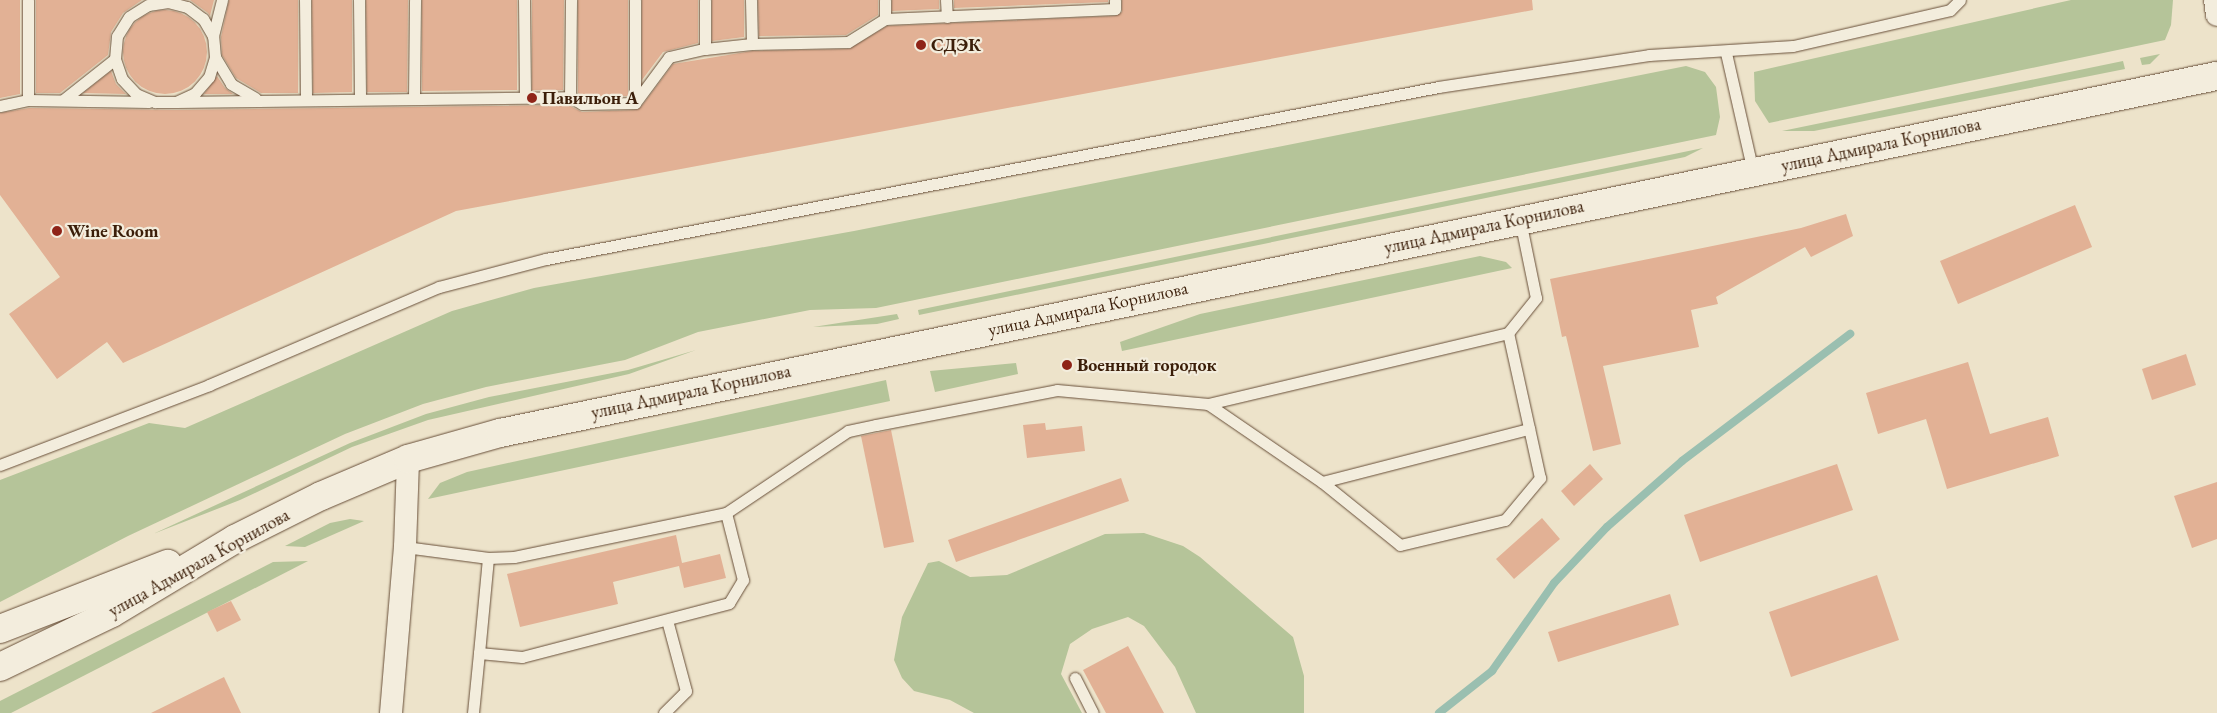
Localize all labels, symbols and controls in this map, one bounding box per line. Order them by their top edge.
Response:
place label: СДЭК [931,34,981,56]
marker: СДЭК [915,39,927,51]
place label: Павильон А [542,87,638,109]
marker: Павильон А [526,92,538,104]
street label: улица Адмирала Корнилова [1779,113,1983,177]
street label: улица Адмирала Корнилова [1382,195,1586,259]
place label: Wine Room [67,220,158,242]
marker: Wine Room [51,225,63,237]
street label: улица Адмирала Корнилова [986,277,1190,341]
place label: Военный городок [1077,354,1217,376]
marker: Военный городок [1061,359,1073,371]
street label: улица Адмирала Корнилова [589,360,793,424]
street label: улица Адмирала Корнилова [105,504,293,622]

